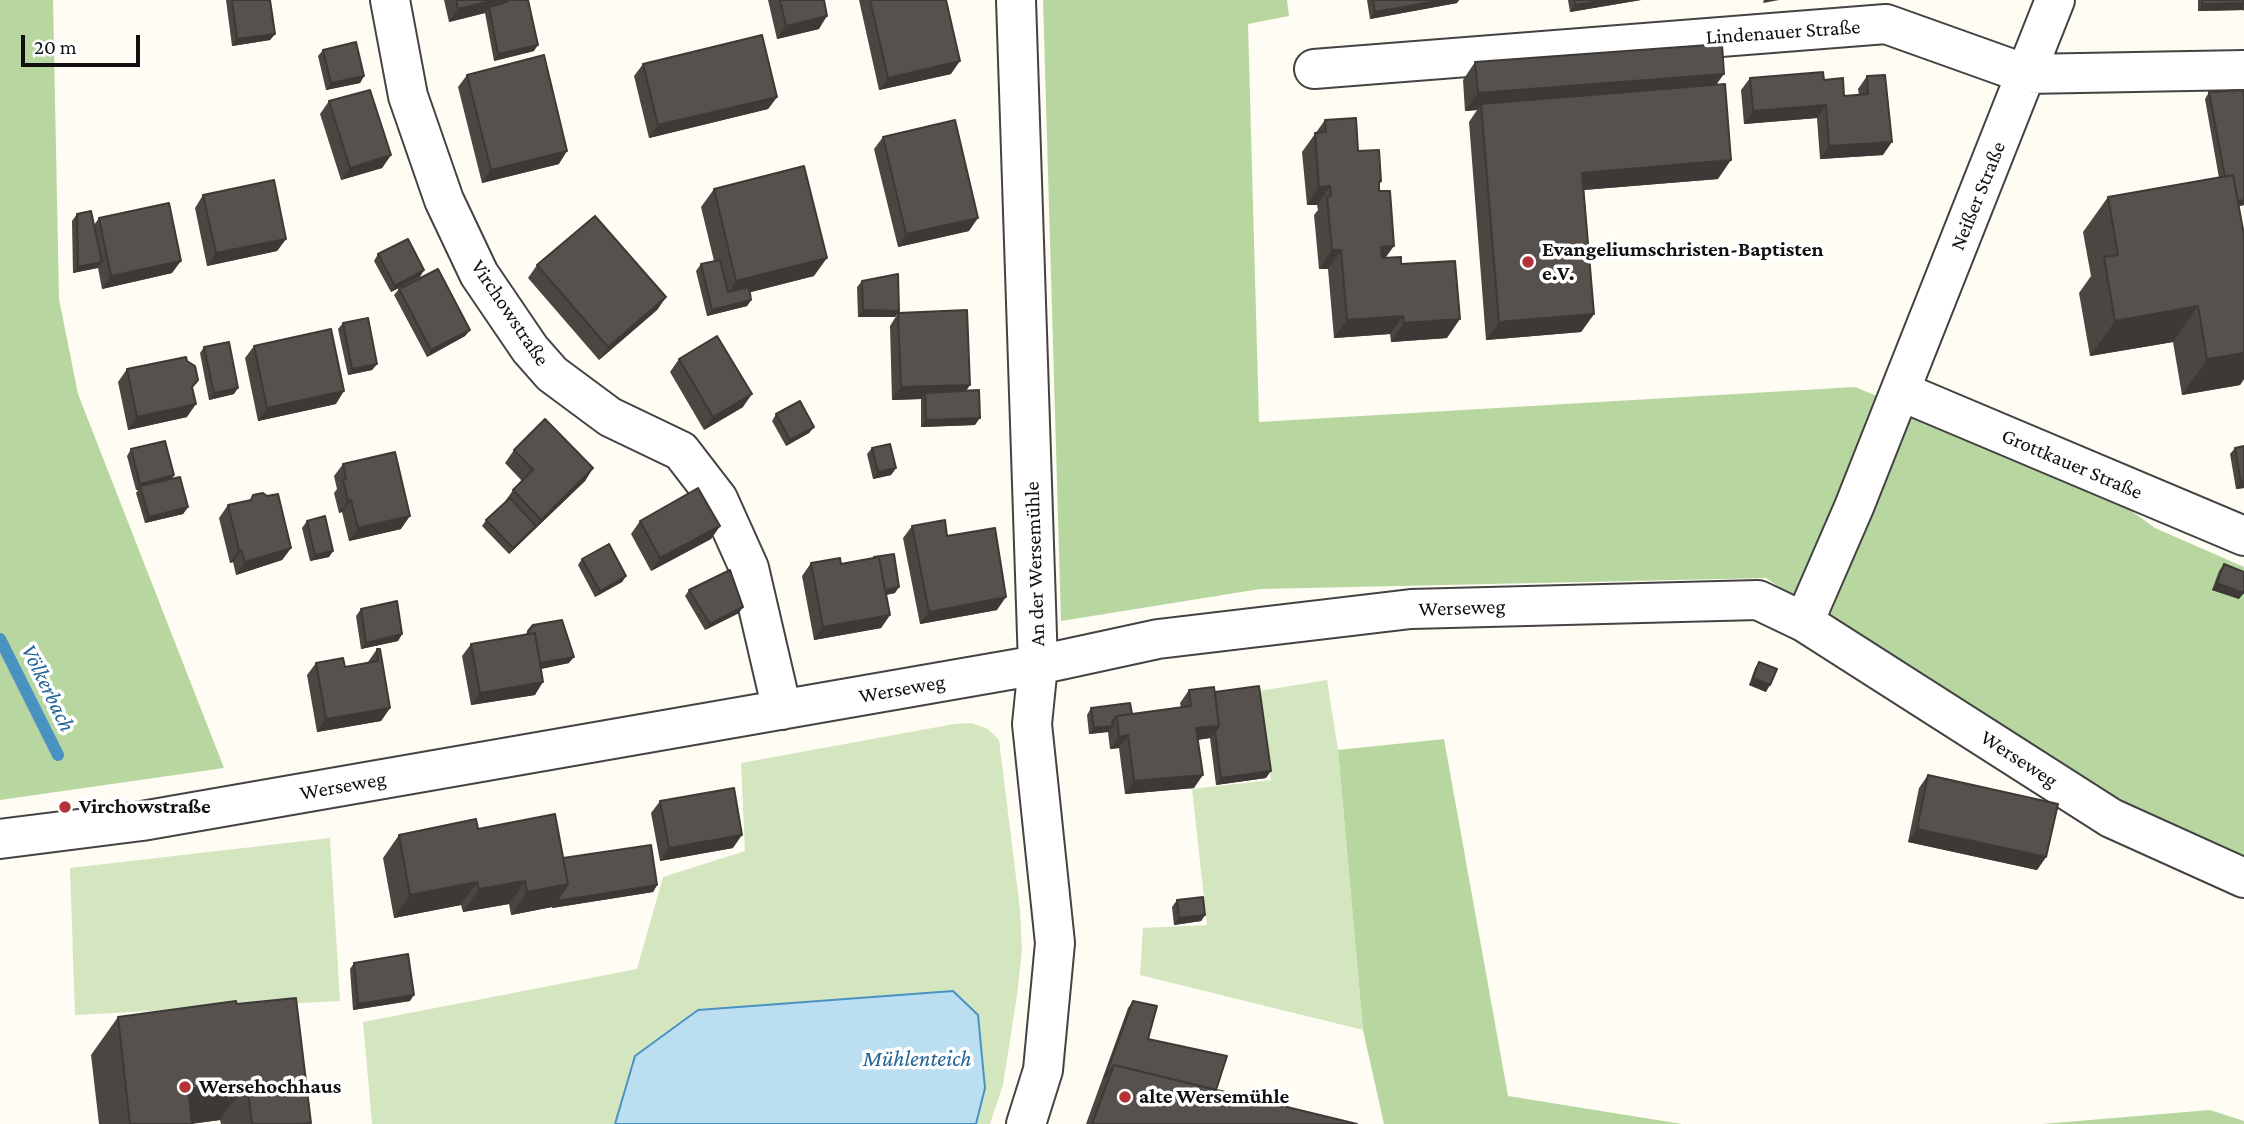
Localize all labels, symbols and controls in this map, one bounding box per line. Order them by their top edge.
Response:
street label: Lindenauer Straße [1705,14,1861,50]
scale bar [24,21,144,65]
text: 20 m [34,35,77,59]
street label: Neißer Straße [1945,138,2011,254]
place label: Evangeliumschristen-Baptisten e.V. [1542,237,1823,287]
marker: Evangeliumschristen-Baptisten e.V. [1520,254,1536,270]
street label: Virchowstraße [465,255,555,371]
street label: Grottkauer Straße [1998,423,2146,505]
street label: An der Wersemühle [1020,481,1050,647]
street label: Werseweg [1418,594,1506,622]
water label: Völkerbach [15,640,81,736]
street label: Werseweg [857,669,947,709]
street label: Werseweg [1976,725,2062,793]
street label: Werseweg [298,766,388,806]
place label: Virchowstraße [79,794,211,820]
marker: Virchowstraße [57,799,73,815]
water label: Mühlenteich [863,1045,971,1073]
place label: Wersehochhaus [199,1074,341,1100]
marker: Wersehochhaus [177,1079,193,1095]
place label: alte Wersemühle [1139,1084,1289,1110]
marker: alte Wersemühle [1117,1089,1133,1105]

